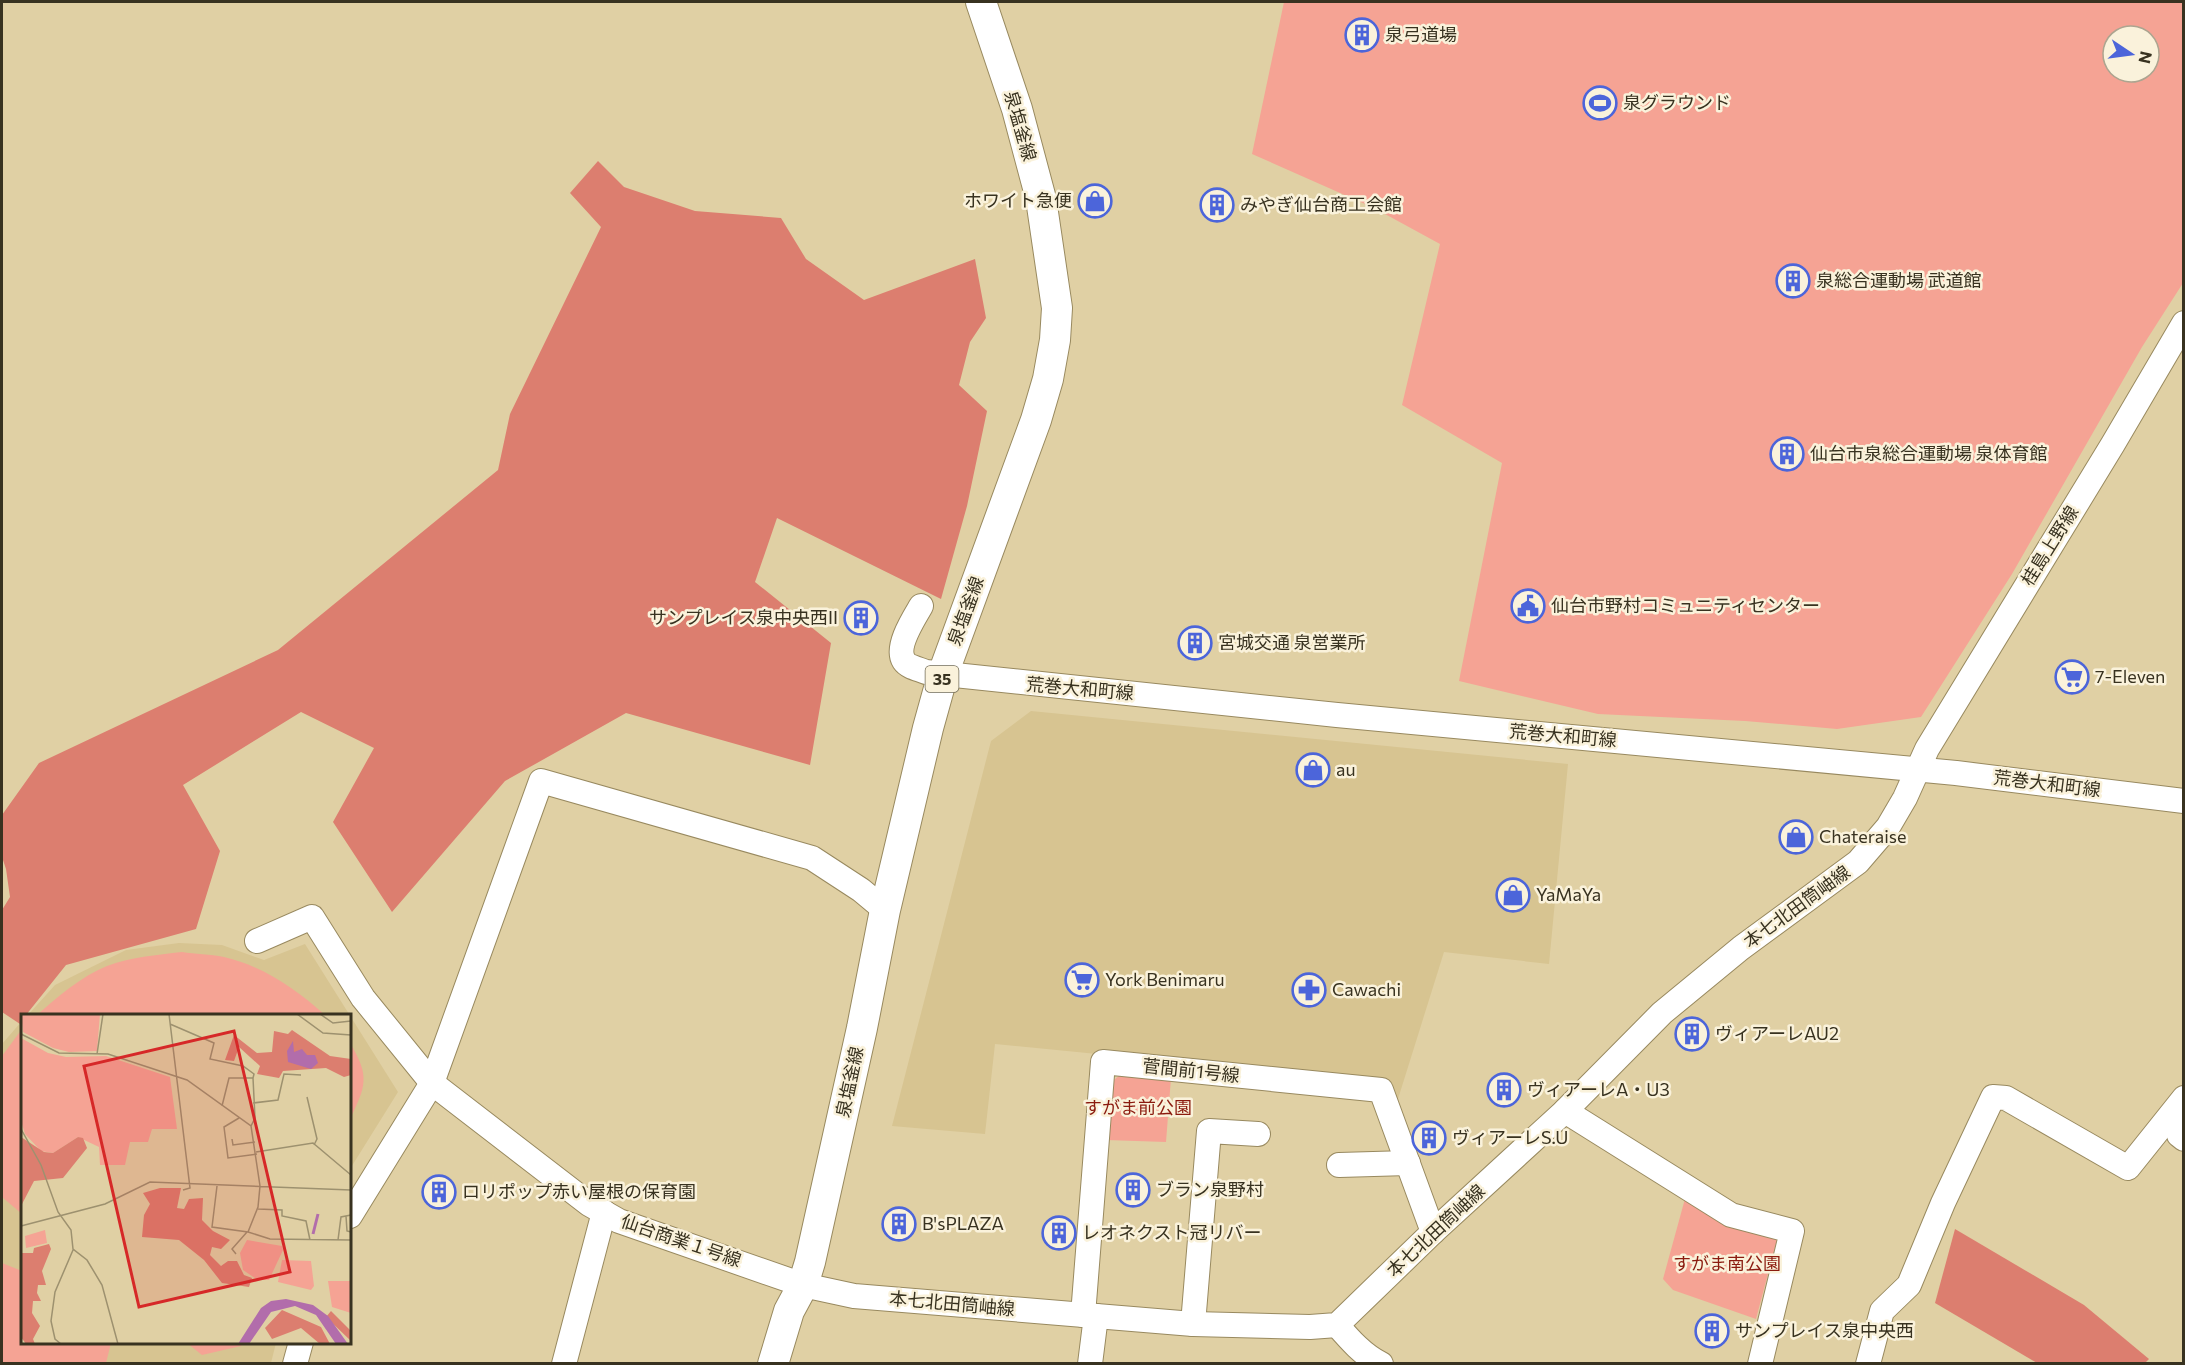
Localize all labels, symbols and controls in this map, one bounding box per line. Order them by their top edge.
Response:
building icon: 泉弓道場 [1344,17,1380,53]
place label: 泉弓道場 [1385,23,1457,45]
north arrow [2101,24,2161,84]
text: N [2135,50,2157,65]
sports icon: 泉グラウンド [1582,85,1618,121]
street label: 泉塩釜線 [1000,88,1041,163]
place label: 泉グラウンド [1623,91,1731,113]
shop icon: ホワイト急便 [1077,183,1113,219]
building icon: みやぎ仙台商工会館 [1199,187,1235,223]
place label: ホワイト急便 [964,189,1072,211]
place label: みやぎ仙台商工会館 [1240,193,1402,215]
building icon: 泉総合運動場 武道館 [1775,263,1811,299]
place label: 泉総合運動場 武道館 [1816,269,1981,291]
building icon: 仙台市泉総合運動場 泉体育館 [1769,436,1805,472]
place label: 仙台市泉総合運動場 泉体育館 [1810,442,2047,464]
street label: 桂島上野線 [2016,501,2082,589]
street label: 泉塩釜線 [942,573,988,648]
public building icon: 仙台市野村コミュニティセンター [1510,588,1546,624]
place label: 仙台市野村コミュニティセンター [1551,594,1820,616]
building icon: サンプレイス泉中央西II [843,600,879,636]
place label: サンプレイス泉中央西II [649,606,838,628]
building icon: 宮城交通 泉営業所 [1177,625,1213,661]
place label: 宮城交通 泉営業所 [1218,631,1365,653]
supermarket icon: 7-Eleven [2054,659,2090,695]
place label: 7-Eleven [2095,665,2165,687]
road number: 35 [926,666,958,692]
street label: 荒巻大和町線 [1025,672,1135,704]
street label: 荒巻大和町線 [1508,719,1618,751]
shop icon: au [1295,752,1331,788]
place label: au [1336,758,1355,780]
street label: 荒巻大和町線 [1992,766,2102,801]
shop icon: Chateraise [1778,819,1814,855]
place label: Chateraise [1819,825,1907,847]
street label: 本七北田筒岫線 [1739,860,1854,952]
shop icon: YaMaYa [1495,877,1531,913]
place label: YaMaYa [1536,883,1601,905]
supermarket icon: York Benimaru [1064,962,1100,998]
place label: York Benimaru [1105,968,1225,990]
pharmacy icon: Cawachi [1291,972,1327,1008]
place label: Cawachi [1332,978,1401,1000]
inset map [21,1014,351,1344]
building icon: ヴィアーレAU2 [1674,1016,1710,1052]
place label: ヴィアーレAU2 [1715,1022,1839,1044]
street label: 泉塩釜線 [831,1044,867,1119]
street label: 菅間前1号線 [1141,1054,1241,1086]
building icon: ヴィアーレA・U3 [1486,1072,1522,1108]
place label: ヴィアーレA・U3 [1527,1078,1670,1100]
park label: すがま前公園 [1084,1096,1192,1118]
building icon: ヴィアーレS.U [1411,1120,1447,1156]
place label: ヴィアーレS.U [1452,1126,1569,1148]
building icon: ブラン泉野村 [1115,1172,1151,1208]
building icon: ロリポップ赤い屋根の保育園 [421,1174,457,1210]
place label: ブラン泉野村 [1156,1178,1264,1200]
street label: 本七北田筒岫線 [1382,1179,1489,1281]
place label: ロリポップ赤い屋根の保育園 [462,1180,696,1202]
building icon: B'sPLAZA [881,1206,917,1242]
street label: 仙台商業１号線 [618,1209,744,1271]
place label: B'sPLAZA [922,1212,1004,1234]
building icon: レオネクスト冠リバー [1041,1215,1077,1251]
place label: レオネクスト冠リバー [1082,1221,1261,1243]
park label: すがま南公園 [1673,1252,1781,1274]
street label: 本七北田筒岫線 [888,1287,1016,1319]
building icon: サンプレイス泉中央西 [1694,1313,1730,1349]
place label: サンプレイス泉中央西 [1735,1319,1914,1341]

